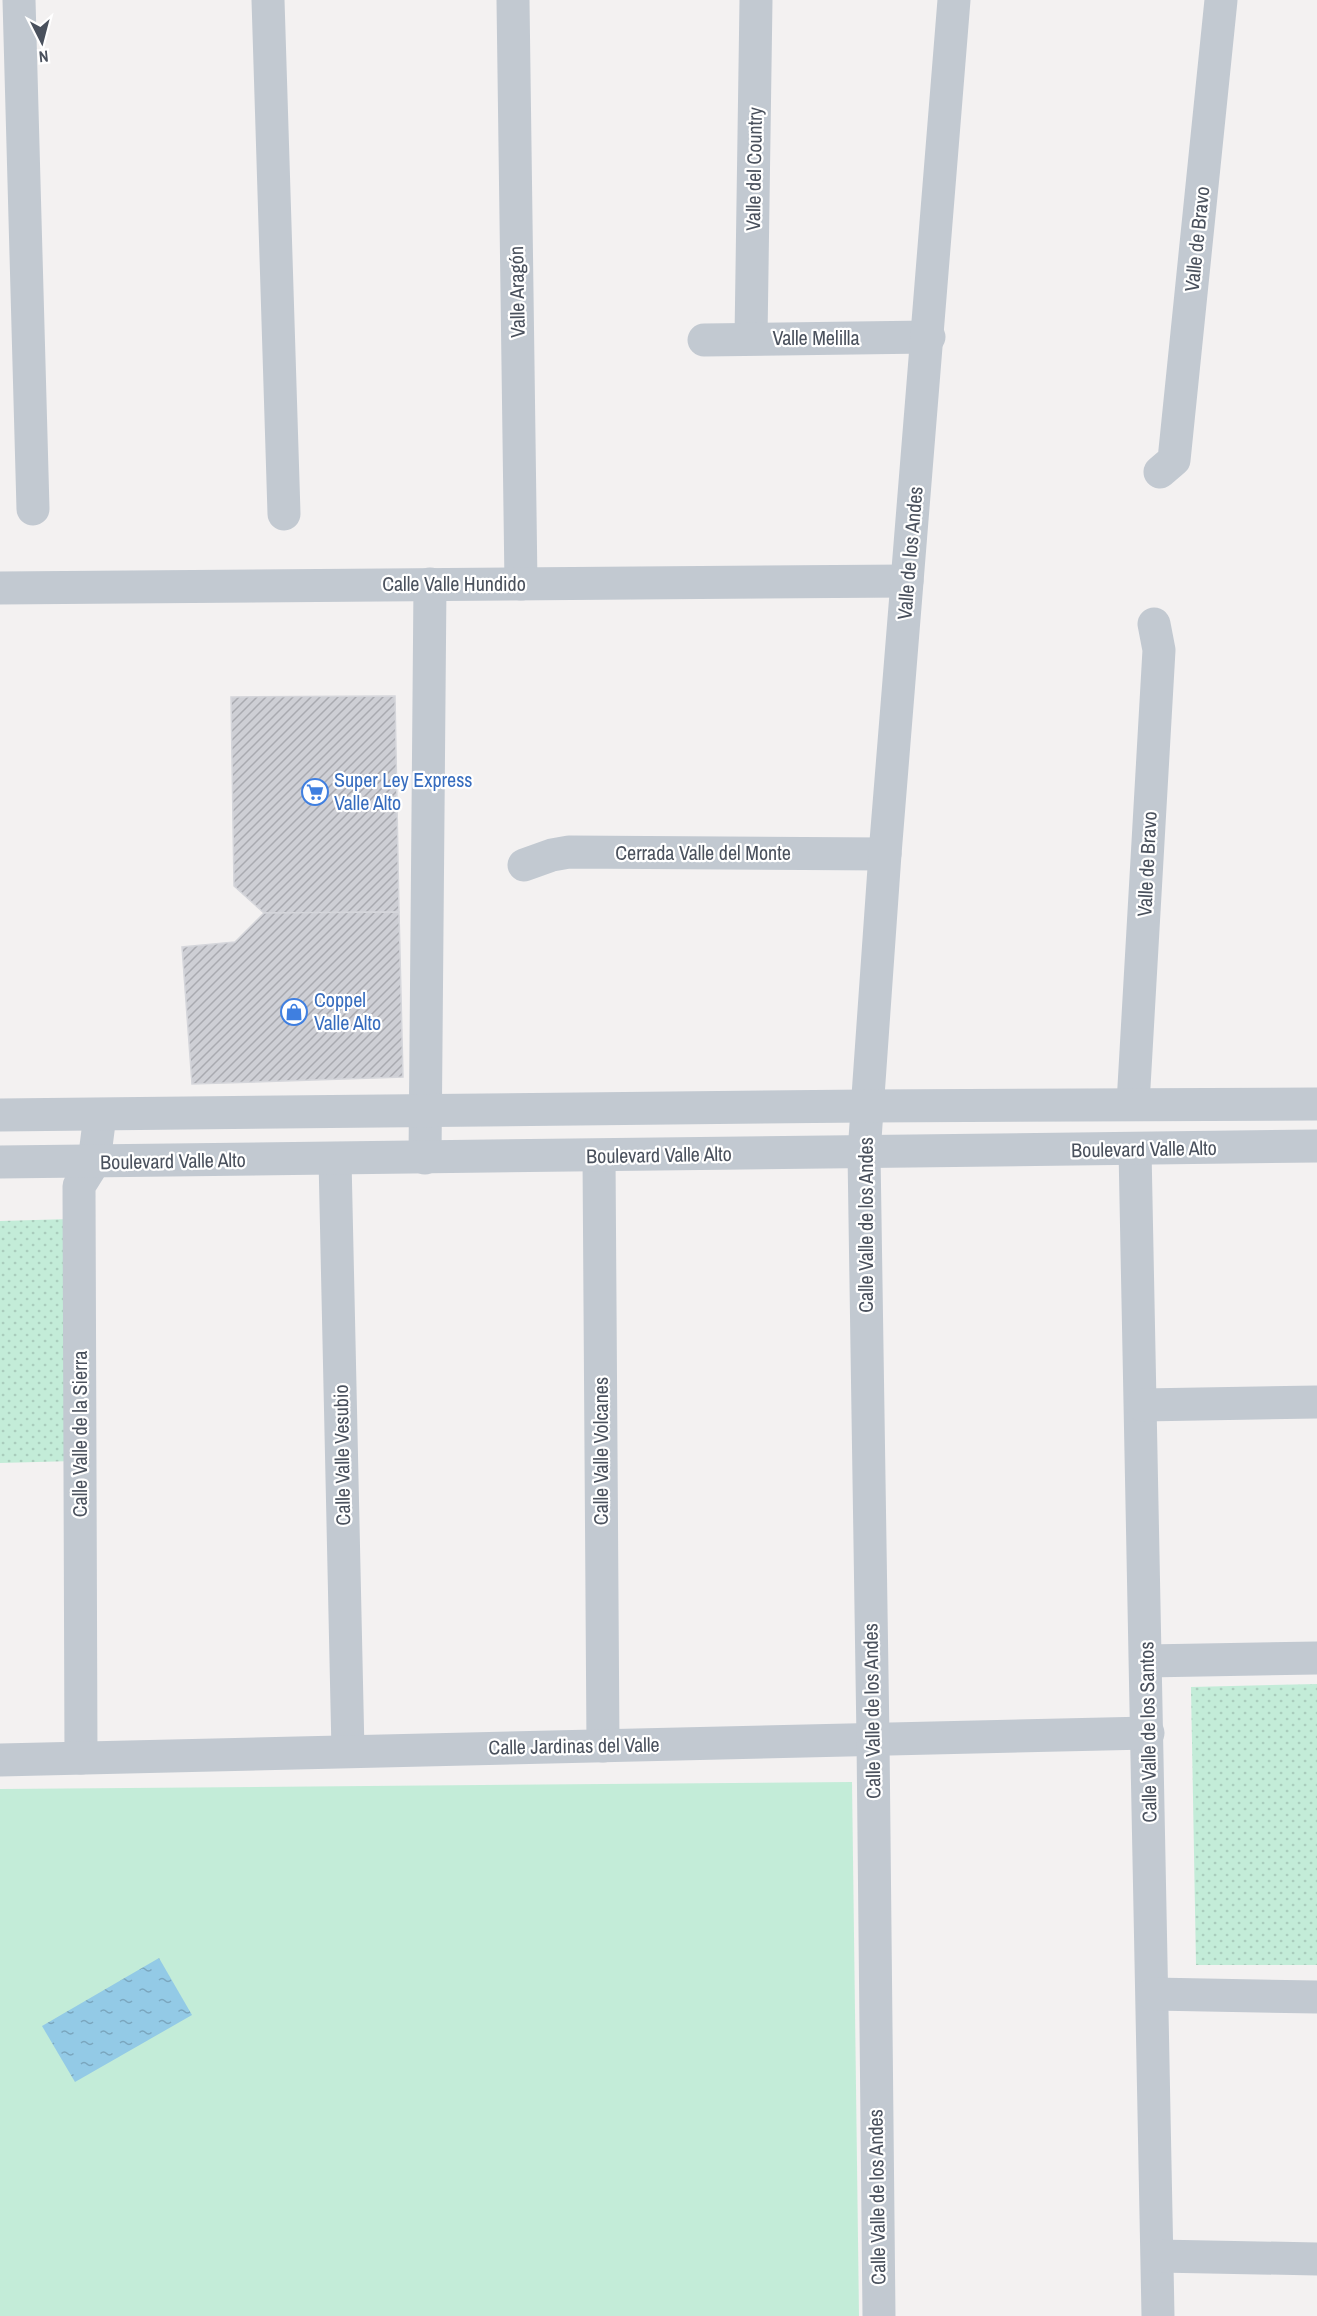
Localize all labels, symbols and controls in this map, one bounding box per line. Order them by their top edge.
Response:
north arrow [12,12,72,72]
text: N [38,45,49,68]
street label: Valle del Country [739,106,768,231]
street label: Valle de Bravo [1178,185,1215,293]
street label: Valle Aragón [502,246,531,338]
street label: Valle Melilla [772,324,860,351]
street label: Valle de los Andes [890,485,929,621]
street label: Calle Valle Hundido [382,570,526,597]
place label: Super Ley Express Valle Alto [334,766,473,816]
supermarket icon: Super Ley Express Valle Alto [300,777,330,807]
street label: Valle de Bravo [1130,811,1163,917]
street label: Cerrada Valle del Monte [615,839,791,866]
place label: Coppel Valle Alto [314,986,381,1036]
shop icon: Coppel Valle Alto [279,997,309,1027]
street label: Boulevard Valle Alto [1071,1134,1217,1163]
street label: Calle Valle de los Andes [852,1137,879,1313]
street label: Boulevard Valle Alto [586,1140,732,1169]
street label: Boulevard Valle Alto [100,1146,246,1175]
street label: Calle Valle de la Sierra [66,1351,93,1517]
street label: Calle Valle Volcanes [587,1377,614,1525]
street label: Calle Valle Vesubio [327,1384,356,1526]
street label: Calle Valle de los Andes [856,1623,887,1799]
street label: Calle Valle de los Santos [1132,1641,1163,1823]
street label: Calle Jardinas del Valle [488,1731,660,1760]
street label: Calle Valle de los Andes [861,2109,892,2285]

